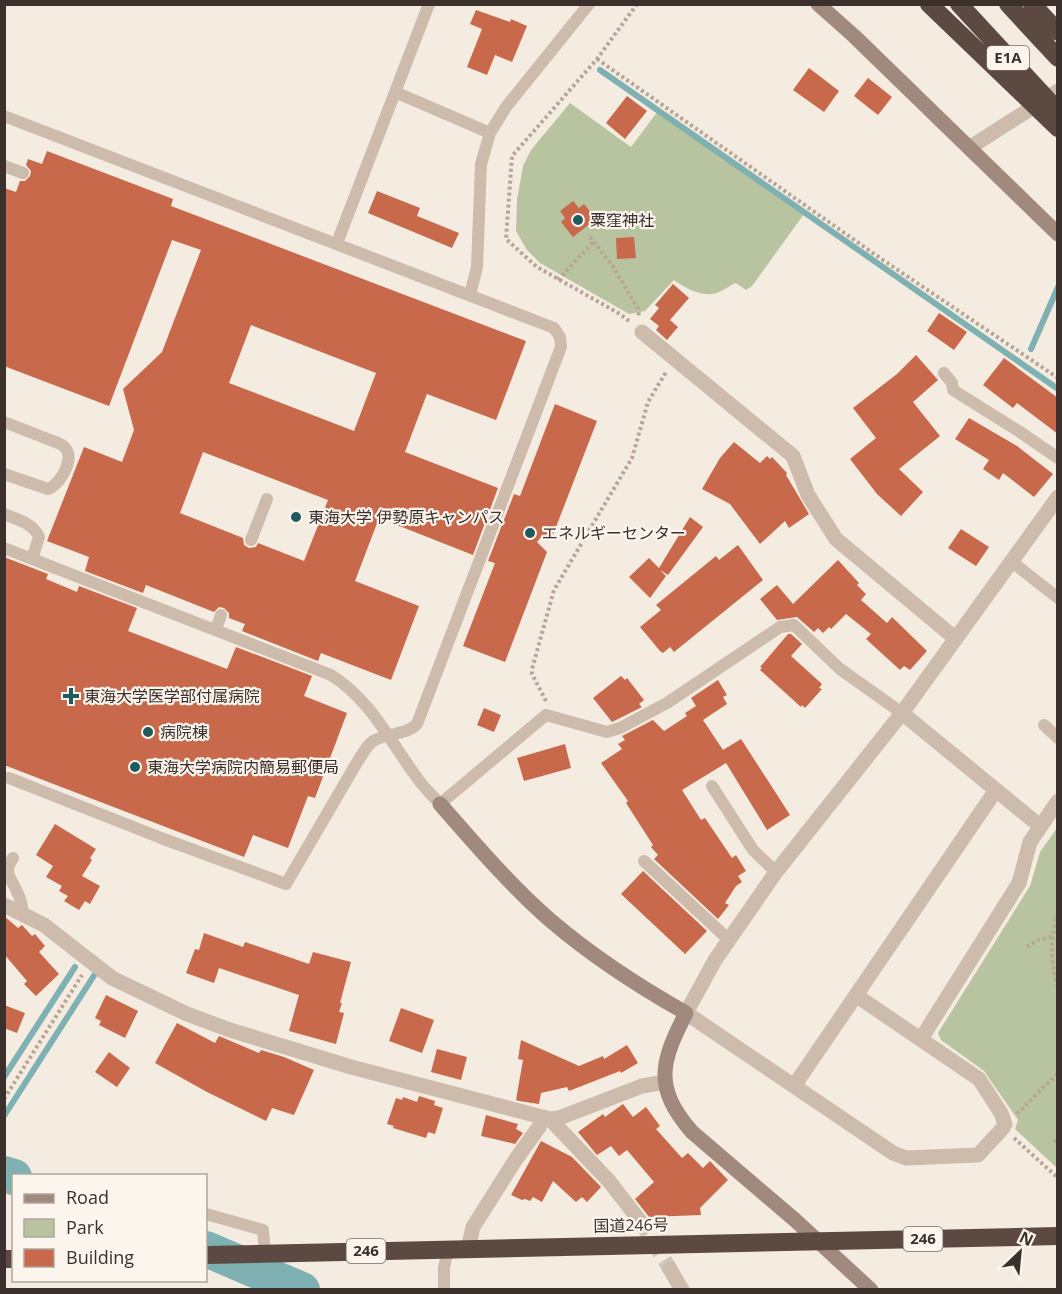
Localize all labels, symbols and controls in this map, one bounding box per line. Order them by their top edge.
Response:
road number: E1A [987,46,1029,70]
place label: 粟窪神社 [590,209,654,231]
marker: 粟窪神社 [571,213,585,227]
place label: 東海大学 伊勢原キャンパス [308,506,504,528]
marker: 東海大学 伊勢原キャンパス [289,510,303,524]
place label: エネルギーセンター [542,522,686,544]
marker: エネルギーセンター [523,526,537,540]
place label: 東海大学医学部付属病院 [84,685,260,707]
marker: 東海大学医学部付属病院 [62,687,80,705]
place label: 病院棟 [160,721,208,743]
marker: 病院棟 [141,725,155,739]
place label: 東海大学病院内簡易郵便局 [147,756,339,778]
marker: 東海大学病院内簡易郵便局 [128,760,142,774]
legend [12,1174,207,1282]
text: Road [66,1185,109,1209]
street label: 国道246号 [593,1213,669,1237]
text: Park [66,1215,104,1239]
north arrow [990,1222,1050,1282]
text: N [1016,1226,1037,1251]
road number: 246 [904,1227,942,1251]
road number: 246 [346,1239,386,1263]
text: Building [66,1245,134,1269]

